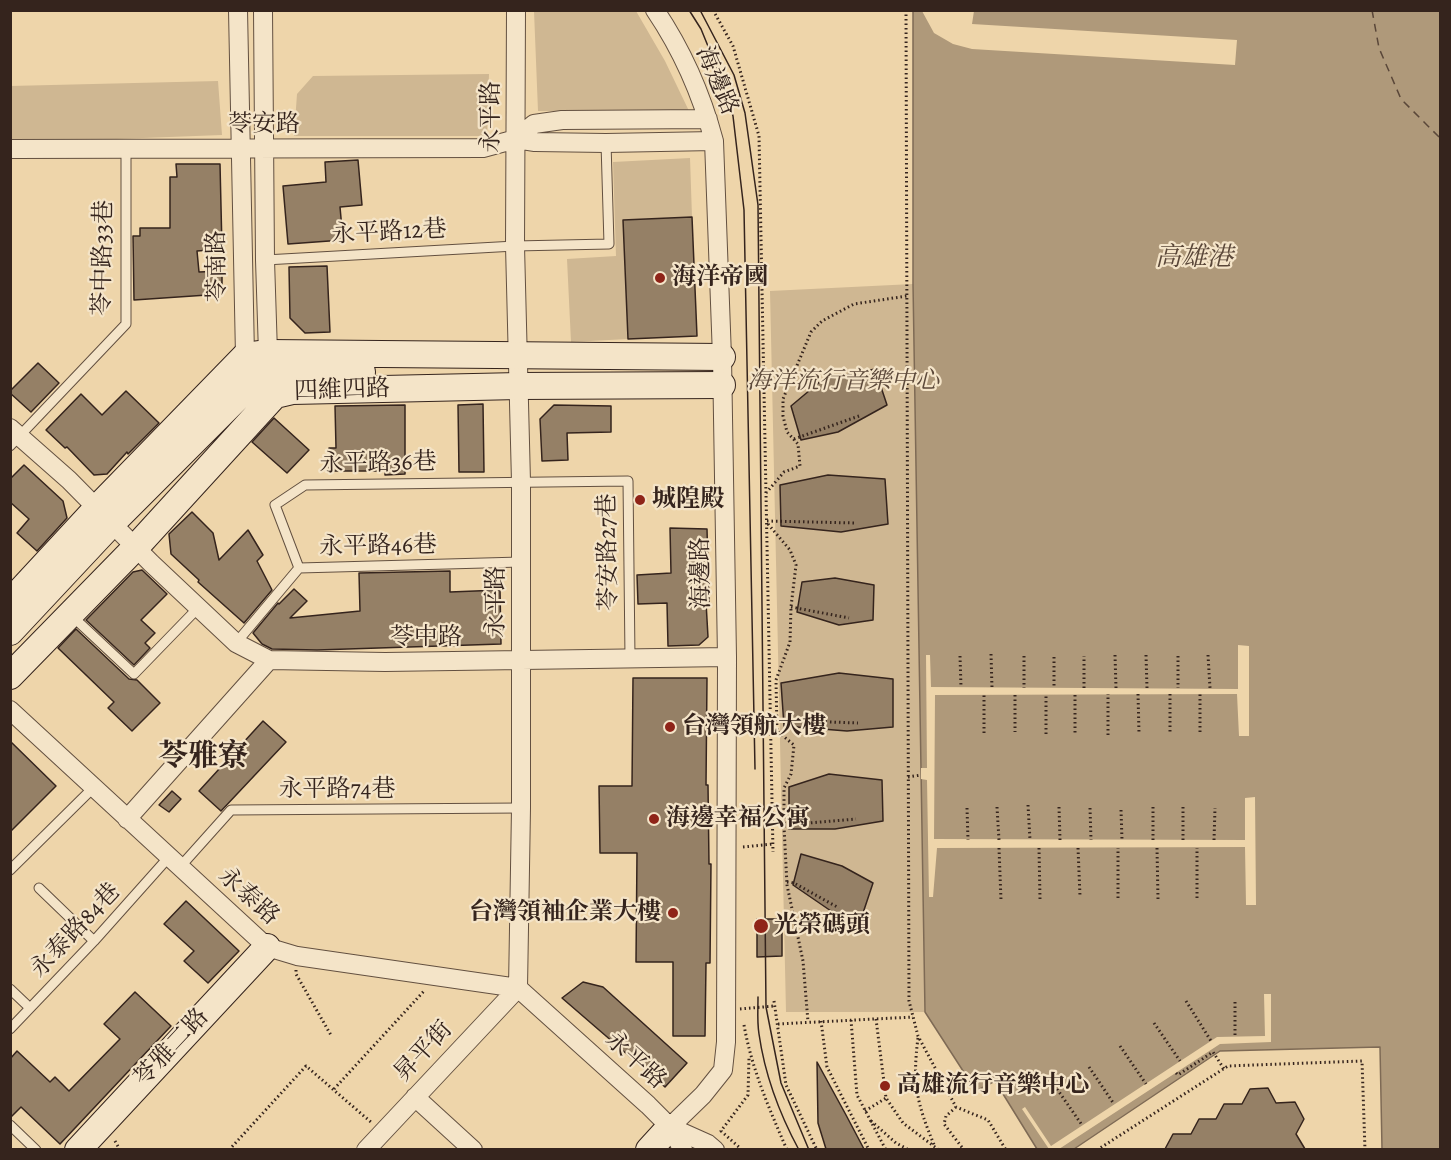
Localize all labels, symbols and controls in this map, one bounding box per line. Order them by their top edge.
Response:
street label: 海邊路 [689,42,743,120]
street label: 永平路 [478,81,506,153]
street label: 苓安路 [228,111,300,139]
street label: 苓中路33巷 [89,200,119,316]
street label: 永平路12巷 [331,216,447,250]
street label: 苓南路 [203,230,233,302]
water label: 高雄港 [1155,243,1233,275]
place label: 海洋帝國 [672,264,768,292]
marker: 海洋帝國 [653,271,667,285]
park label: 海洋流行音樂中心 [747,368,939,396]
street label: 四維四路 [294,375,390,407]
street label: 永平路36巷 [319,449,437,479]
place label: 城隍殿 [652,486,724,514]
street label: 苓安路27巷 [594,493,624,611]
marker: 城隍殿 [633,493,647,507]
street label: 永平路46巷 [319,532,437,562]
street label: 海邊路 [687,537,717,609]
street label: 永平路 [483,566,511,638]
street label: 苓中路 [390,624,462,652]
place label: 台灣領航大樓 [682,713,826,741]
marker: 台灣領航大樓 [663,720,677,734]
district label: 苓雅寮 [158,740,248,776]
street label: 永平路74巷 [279,776,395,804]
place label: 海邊幸福公寓 [666,805,810,833]
marker: 海邊幸福公寓 [647,812,661,826]
street label: 永泰路 [212,862,284,932]
street label: 永泰路84巷 [25,878,127,984]
place label: 台灣領袖企業大樓 [469,899,661,927]
marker: 台灣領袖企業大樓 [666,906,680,920]
place label: 光榮碼頭 [774,912,870,940]
marker: 光榮碼頭 [752,917,770,935]
street label: 苓雅二路 [129,1003,215,1093]
street label: 昇平街 [389,1016,459,1088]
street label: 永平路 [599,1026,671,1096]
place label: 高雄流行音樂中心 [897,1072,1089,1100]
marker: 高雄流行音樂中心 [878,1079,892,1093]

